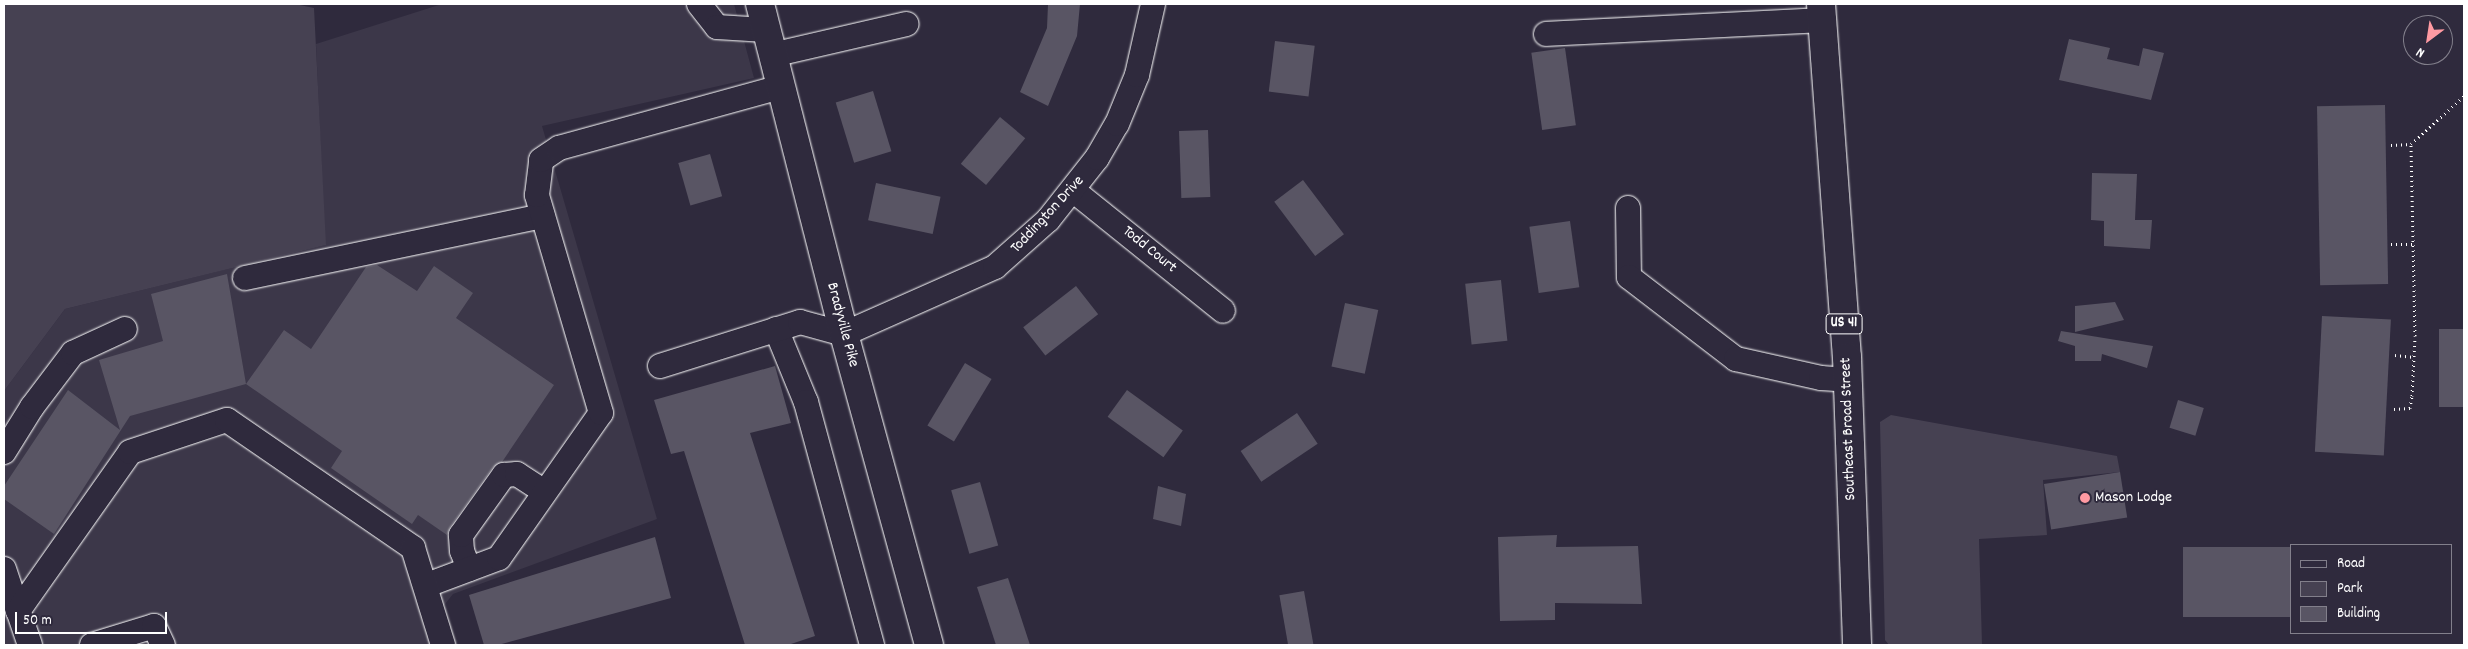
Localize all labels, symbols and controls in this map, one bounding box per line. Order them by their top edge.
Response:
north arrow [2403,15,2453,65]
text: N [2413,42,2429,62]
street label: Toddington Drive [1007,172,1089,258]
street label: Todd Court [1118,222,1180,278]
street label: Bradyville Pike [822,281,862,369]
road number: US 41 [1825,312,1863,336]
street label: Southeast Broad Street [1837,357,1861,501]
place label: Mason Lodge [2095,488,2172,508]
marker: Mason Lodge [2079,492,2091,504]
legend [2290,544,2453,634]
text: Road [2337,553,2365,575]
text: Park [2337,578,2363,600]
scale bar [18,602,170,634]
text: Building [2337,603,2380,625]
text: 50 m [23,610,52,632]

